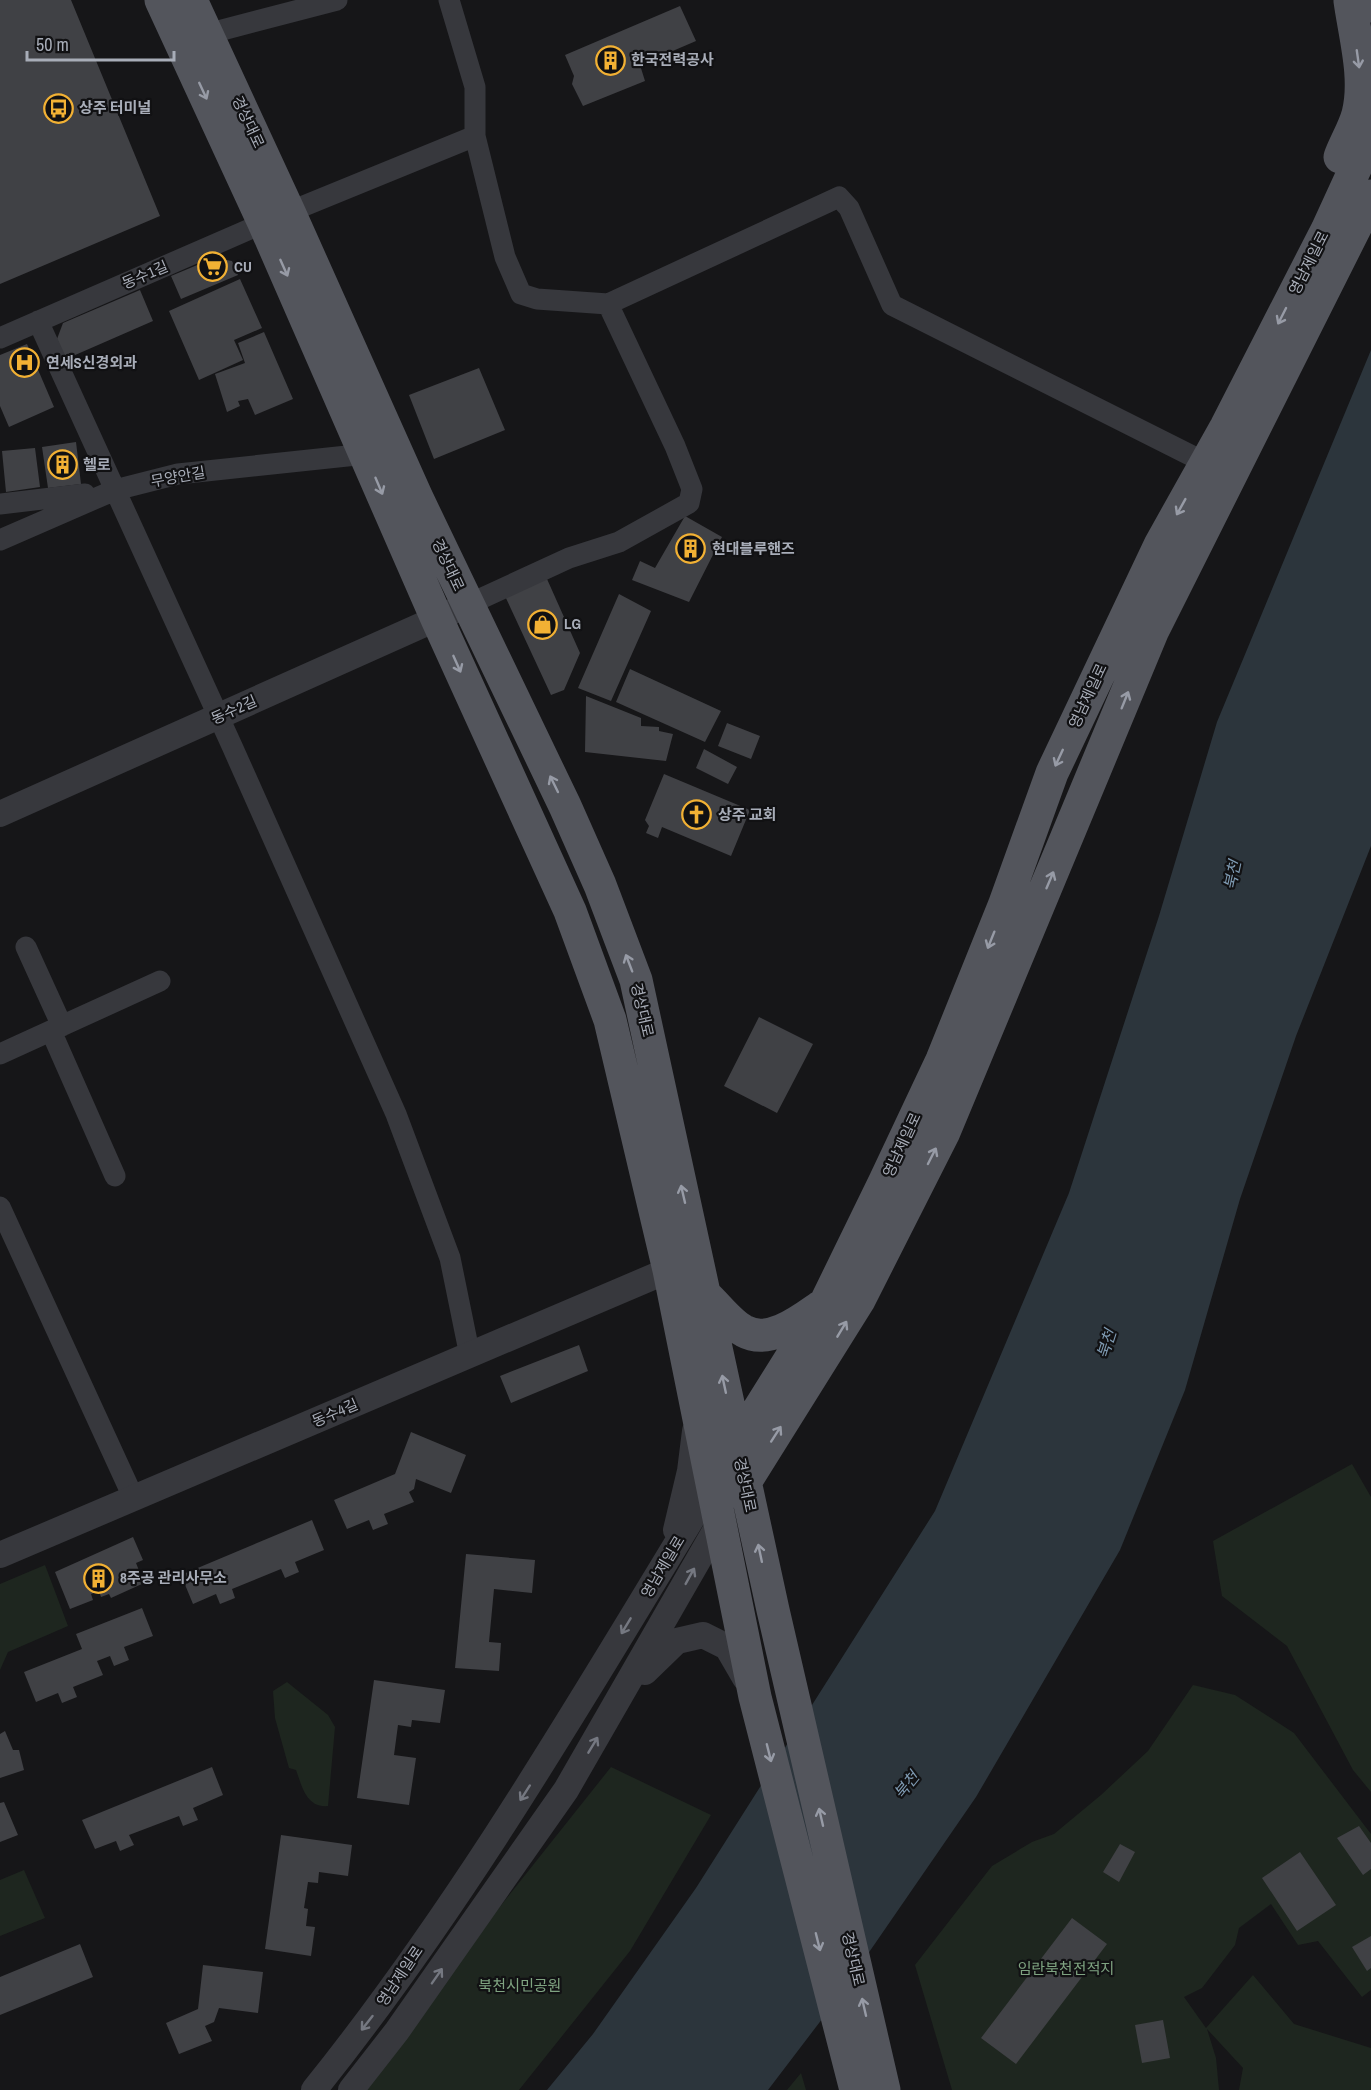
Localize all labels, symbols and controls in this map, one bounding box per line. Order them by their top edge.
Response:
scale bar [27,24,174,62]
text: 50 m [36,32,69,57]
building icon: 한국전력공사 [594,44,626,76]
place label: 한국전력공사 [631,49,714,70]
one-way arrow [1353,49,1364,69]
one-way arrow [198,82,210,100]
bus stop icon: 상주 터미널 [42,92,74,124]
street label: 경상대로 [227,92,270,151]
place label: 상주 터미널 [79,97,151,118]
street label: 영남제일로 [1284,227,1334,298]
supermarket icon: CU [197,251,229,283]
street label: 동수1길 [118,255,171,294]
place label: CU [234,256,252,277]
one-way arrow [279,259,290,277]
one-way arrow [1276,307,1287,325]
hospital icon: 연세S신경외과 [9,347,41,379]
place label: 연세S신경외과 [46,352,137,373]
building icon: 헬로 [46,449,78,481]
place label: 헬로 [83,454,111,475]
street label: 무양안길 [149,461,207,492]
one-way arrow [374,476,386,494]
one-way arrow [1175,498,1187,515]
building icon: 현대블루핸즈 [675,533,707,565]
street label: 경상대로 [427,535,470,594]
place label: 현대블루핸즈 [712,538,795,559]
shop icon: LG [527,608,559,640]
place label: LG [564,613,581,634]
one-way arrow [452,655,464,673]
street label: 영남제일로 [1063,660,1112,732]
street label: 동수2길 [207,690,260,729]
one-way arrow [1120,691,1131,710]
one-way arrow [1053,749,1064,767]
one-way arrow [547,775,559,793]
church icon: 상주 교회 [681,799,713,831]
place label: 상주 교회 [718,804,777,825]
water label: 북천 [1218,856,1246,892]
one-way arrow [1045,871,1056,890]
one-way arrow [985,931,996,949]
one-way arrow [623,954,634,973]
street label: 경상대로 [626,981,659,1039]
street label: 영남제일로 [877,1109,926,1181]
one-way arrow [926,1147,938,1165]
one-way arrow [677,1185,689,1204]
one-way arrow [836,1321,848,1338]
water label: 북천 [1091,1324,1122,1361]
one-way arrow [718,1375,729,1395]
street label: 동수4길 [308,1393,361,1432]
one-way arrow [770,1425,783,1442]
street label: 경상대로 [729,1456,761,1514]
street label: 영남제일로 [636,1532,689,1602]
one-way arrow [754,1544,766,1563]
building icon: 8주공 관리사무소 [83,1562,115,1594]
place label: 8주공 관리사무소 [120,1567,227,1588]
one-way arrow [684,1568,696,1585]
one-way arrow [620,1617,632,1634]
one-way arrow [587,1737,599,1754]
one-way arrow [764,1744,776,1763]
water label: 북천 [888,1765,925,1803]
one-way arrow [518,1784,531,1801]
one-way arrow [814,1808,826,1827]
street label: 경상대로 [837,1930,870,1988]
one-way arrow [812,1932,824,1951]
street label: 영남제일로 [372,1941,428,2010]
park label: 임란북천전적지 [1018,1958,1114,1979]
one-way arrow [431,1969,443,1985]
park label: 북천시민공원 [479,1975,561,1996]
one-way arrow [858,1998,870,2017]
one-way arrow [361,2015,374,2031]

